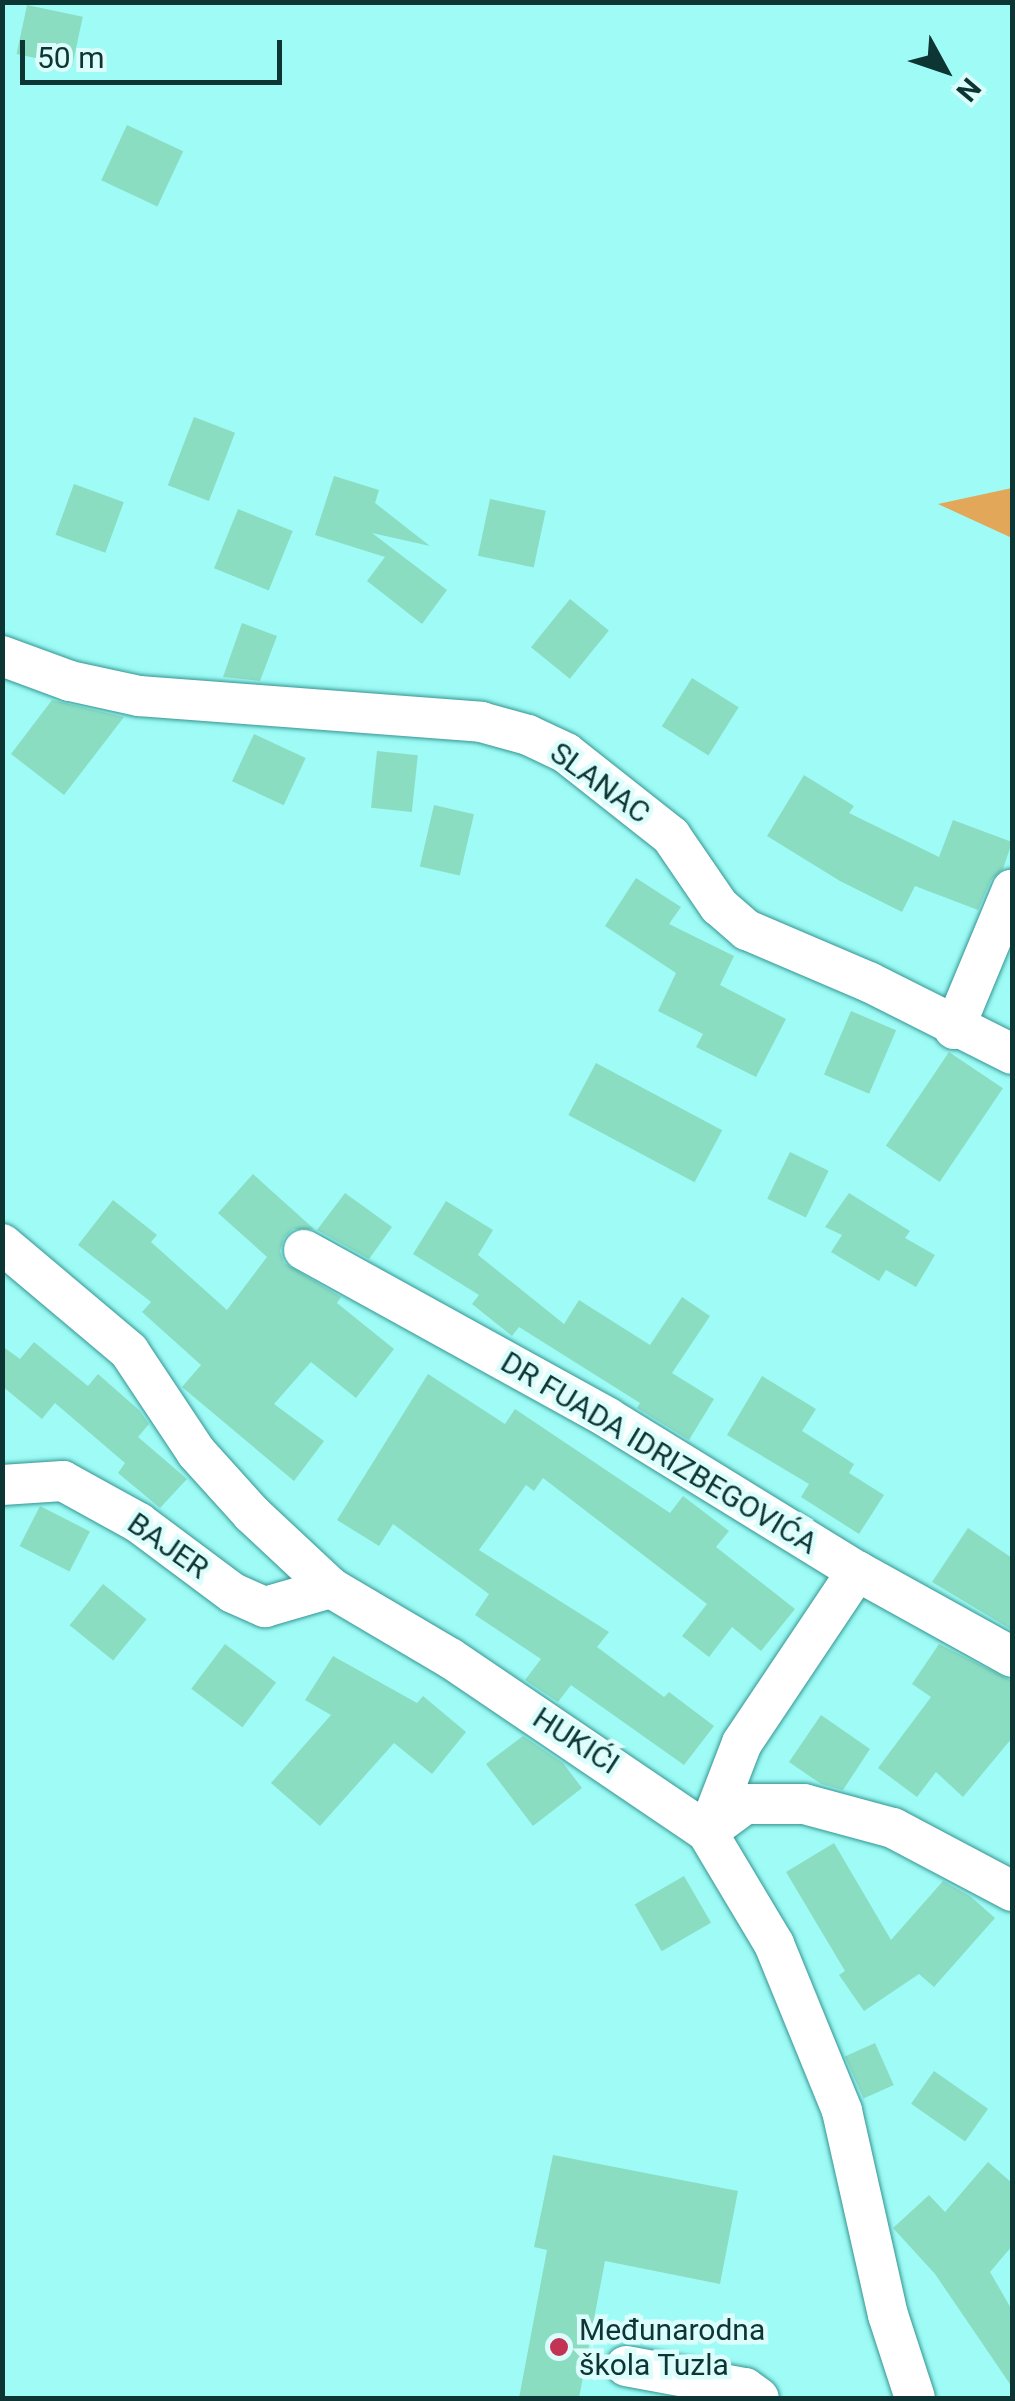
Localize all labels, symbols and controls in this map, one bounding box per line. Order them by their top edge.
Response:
scale bar [25,20,288,82]
north arrow [895,20,995,120]
text: 50 m [37,40,104,75]
text: N [949,71,987,108]
street label: SLANAC [543,735,657,831]
street label: DR FUADA IDRIZBEGOVIĆA [494,1344,824,1562]
street label: BAJER [121,1505,215,1587]
street label: HUKIĆI [526,1700,626,1782]
place label: Međunarodna škola Tuzla [579,2312,765,2382]
marker: Međunarodna škola Tuzla [548,2336,570,2358]

